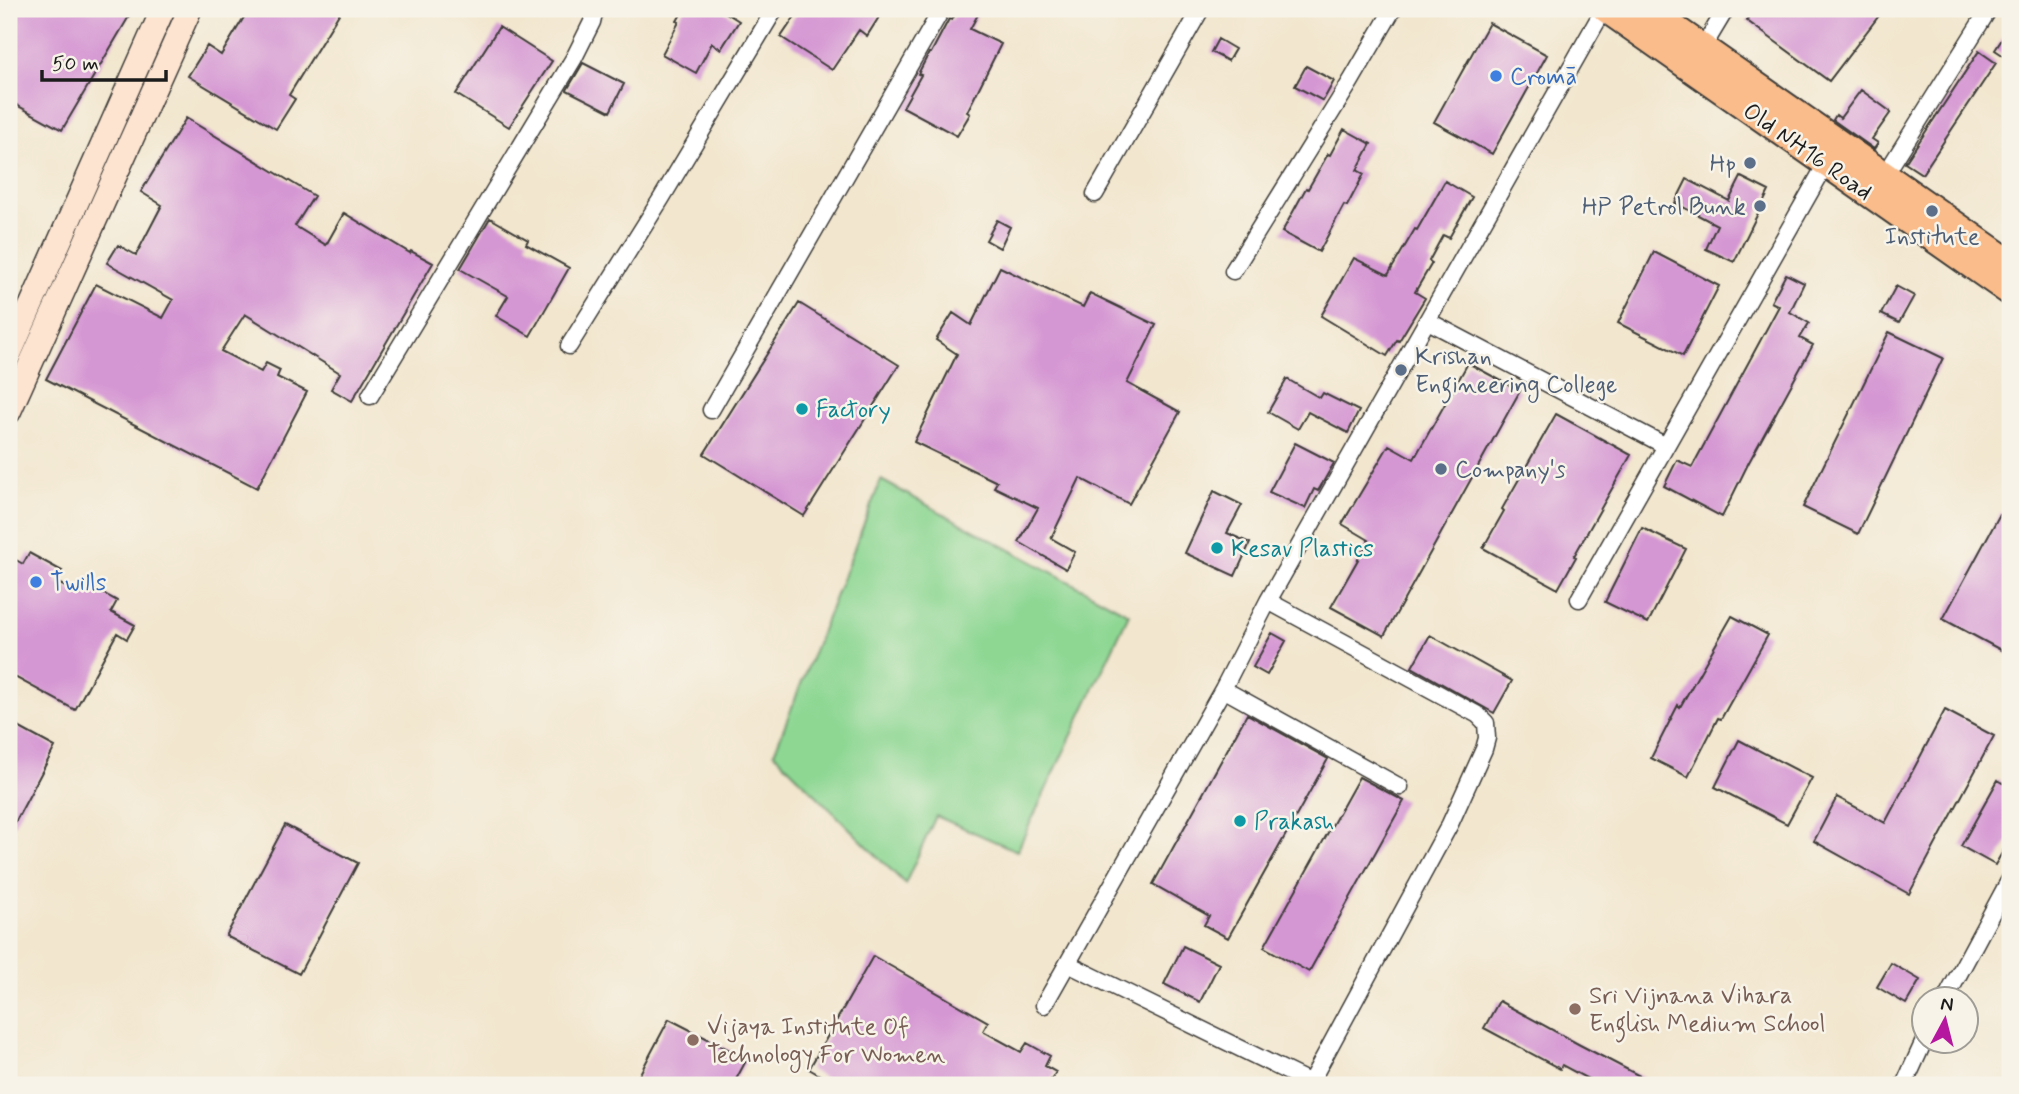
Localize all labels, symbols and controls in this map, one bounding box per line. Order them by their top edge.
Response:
scale bar [42,38,166,82]
text: 50 m [52,50,99,78]
place label: Cromā [1510,62,1577,93]
marker: Cromā [1488,68,1504,84]
street label: Old NH16 Road [1736,96,1878,208]
place label: Hp [1710,149,1736,180]
marker: Hp [1742,155,1758,171]
place label: HP Petrol Bunk [1582,192,1746,223]
marker: HP Petrol Bunk [1752,198,1768,214]
marker: Institute [1924,203,1940,219]
place label: Institute [1884,222,1980,253]
place label: Krishan Engineering College [1415,342,1617,404]
marker: Krishan Engineering College [1393,362,1409,378]
place label: Factory [816,395,891,426]
marker: Factory [794,401,810,417]
place label: Company's [1455,455,1566,486]
marker: Company's [1433,461,1449,477]
place label: Kesav Plastics [1231,534,1374,565]
marker: Kesav Plastics [1209,540,1225,556]
place label: Twills [50,568,107,599]
marker: Twills [28,574,44,590]
place label: Prakash [1254,807,1334,838]
marker: Prakash [1232,813,1248,829]
place label: Sri Vijnana Vihara English Medium School [1589,981,1826,1043]
north arrow [1910,986,1980,1056]
text: N [1939,991,1955,1018]
marker: Sri Vijnana Vihara English Medium School [1567,1001,1583,1017]
place label: Vijaya Institute Of Technology For Women [707,1012,946,1073]
marker: Vijaya Institute Of Technology For Women [685,1032,701,1048]

